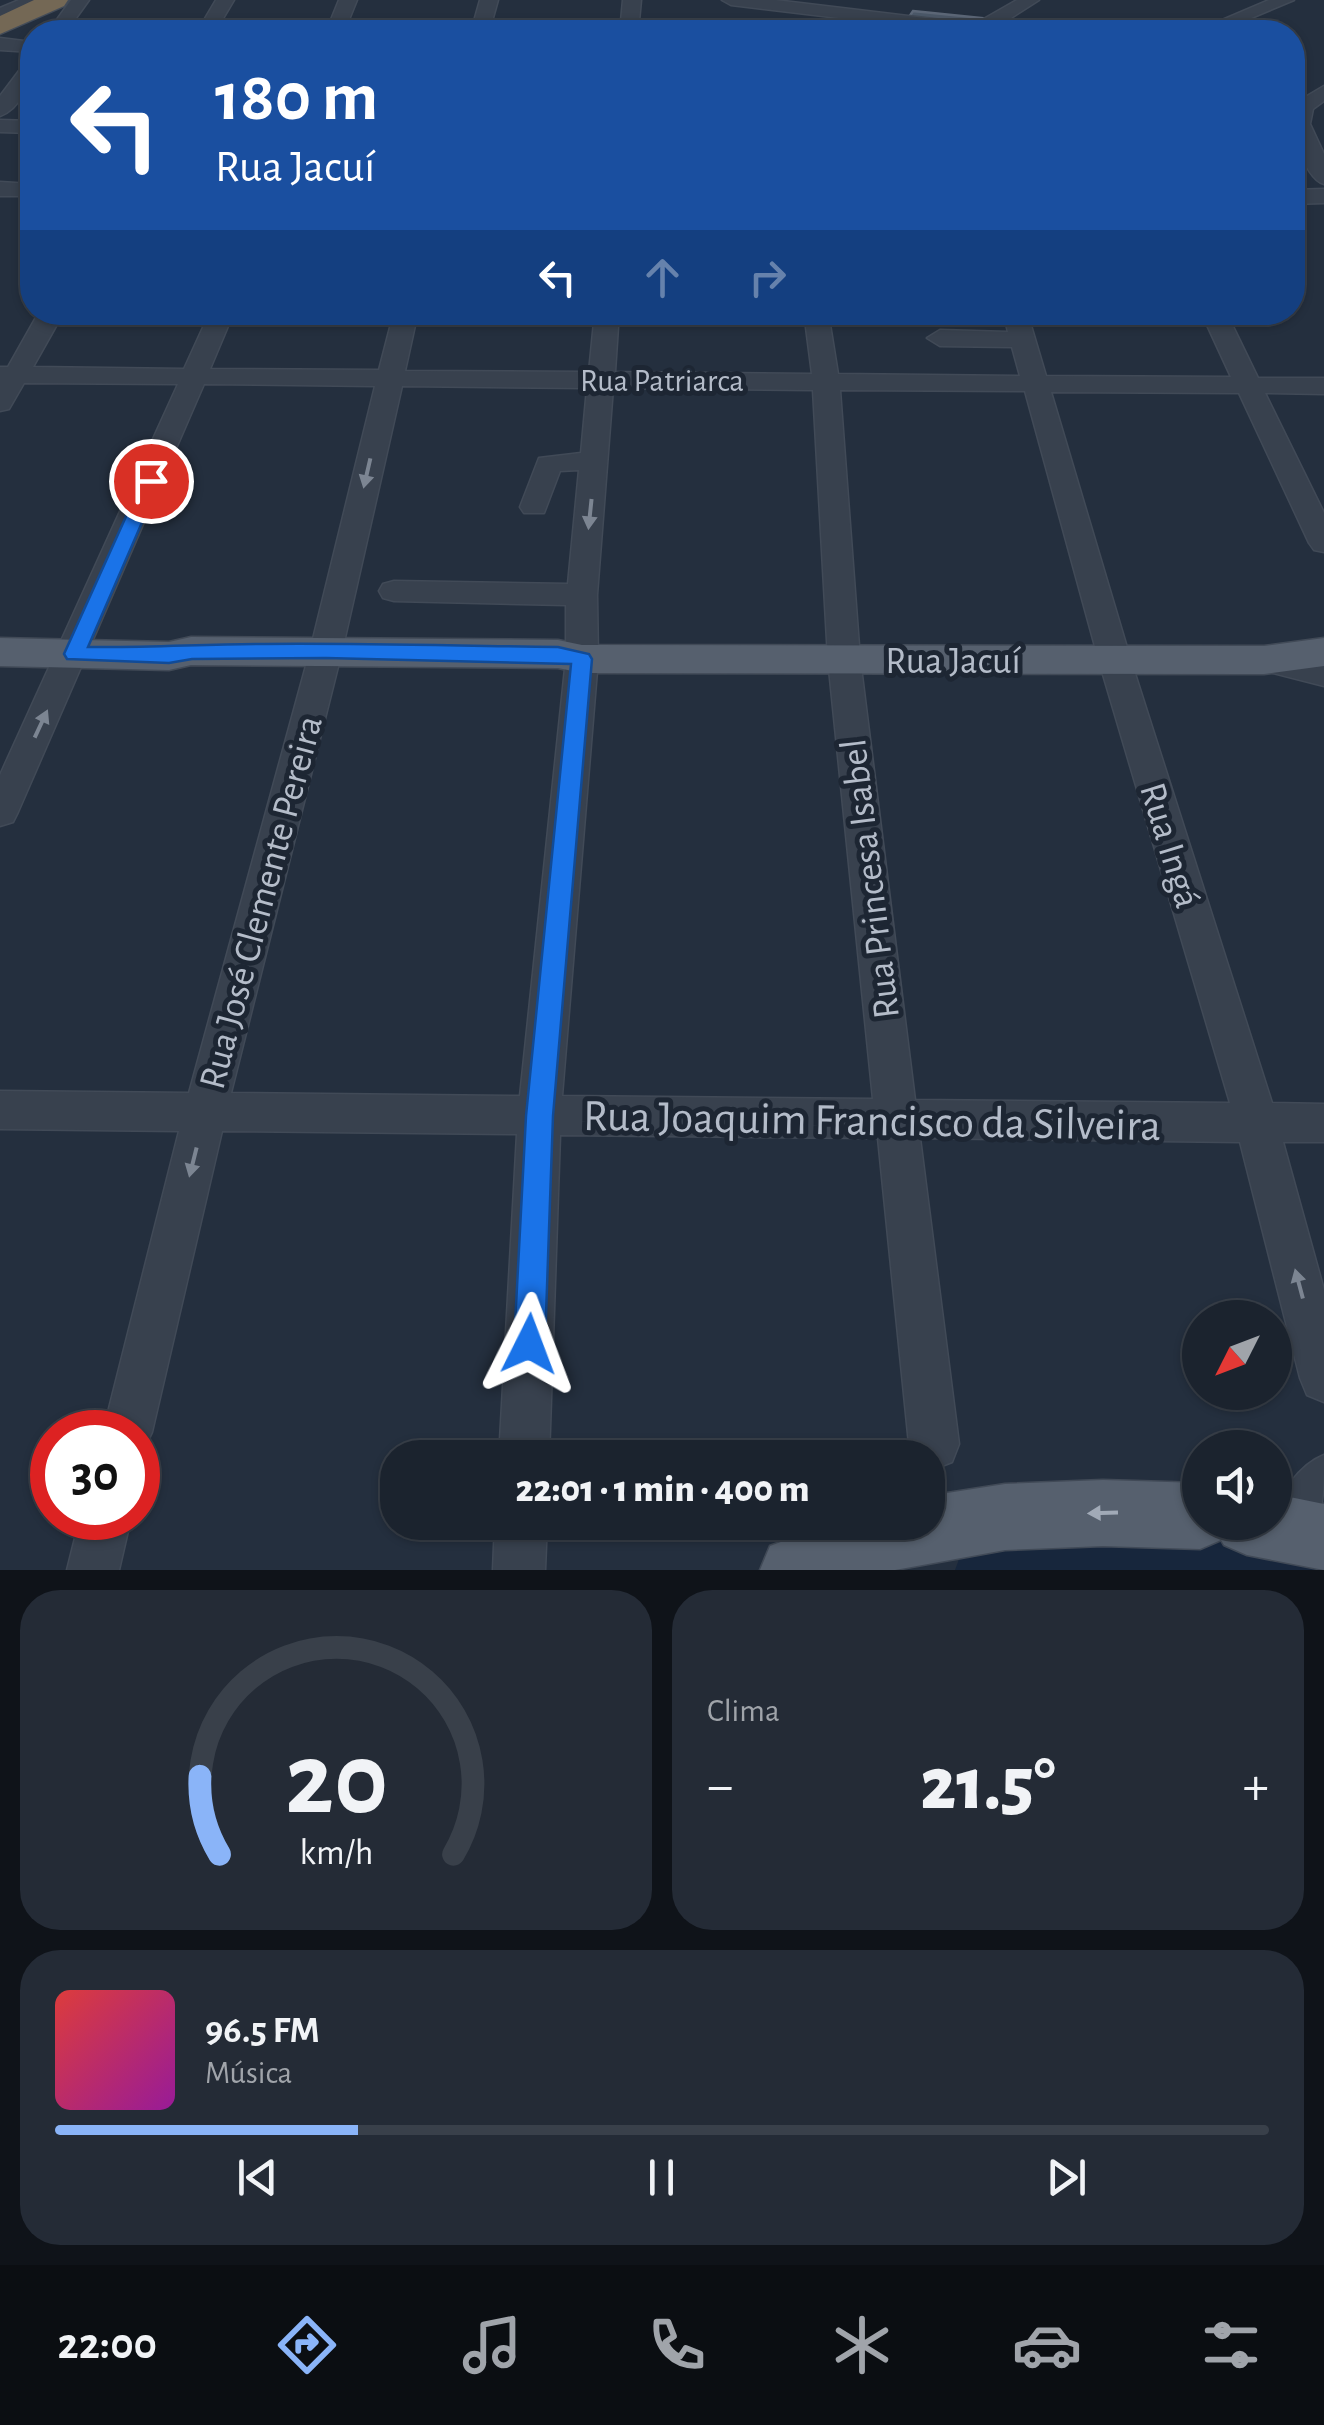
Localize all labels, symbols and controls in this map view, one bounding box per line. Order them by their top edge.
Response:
icon: left [50,60,180,190]
text: 180 m [215,63,378,133]
text: Rua Jacuí [215,145,375,190]
icon: left [530,250,585,305]
icon: ahead [635,250,690,305]
icon: right [740,250,795,305]
street label: Rua Patriarca [580,365,744,397]
pin [109,439,194,524]
icon: arrive [124,454,179,509]
one-way arrow [359,458,374,489]
one-way arrow [581,499,597,531]
street label: Rua Jacuí [885,643,1021,681]
one-way arrow [33,709,50,738]
street label: Rua José Clemente Pereira [194,712,330,1093]
street label: Rua Princesa Isabel [835,737,907,1021]
street label: Rua Ingá [1132,779,1206,913]
street label: Rua Joaquim Francisco da Silveira [582,1094,1161,1149]
one-way arrow [185,1147,200,1178]
one-way arrow [1291,1268,1307,1299]
position arrow [477,1292,581,1396]
north arrow [1182,1300,1292,1410]
map controls [1182,1300,1292,1540]
speed limit sign: 30 [30,1410,160,1540]
button: sound [1182,1430,1292,1540]
text: 22:01 · 1 min · 400 m [515,1471,810,1509]
one-way arrow [1086,1506,1118,1522]
text: Clima [707,1695,780,1727]
text: 20 [284,1729,388,1833]
text: 21.5° [920,1748,1056,1823]
text: − [707,1759,733,1814]
text: + [1243,1759,1269,1814]
text: km/h [299,1835,373,1871]
text: 96.5 FM [205,2012,320,2050]
text: Música [205,2057,292,2089]
icon: previous [230,2150,285,2205]
icon: pause [634,2150,689,2205]
icon: next [1039,2150,1094,2205]
icon: directions [272,2310,342,2380]
icon: music [457,2310,527,2380]
icon: phone [642,2310,712,2380]
icon: climate [827,2310,897,2380]
icon: car [1012,2310,1082,2380]
icon: filters [1196,2310,1266,2380]
text: 22:00 [57,2322,157,2367]

